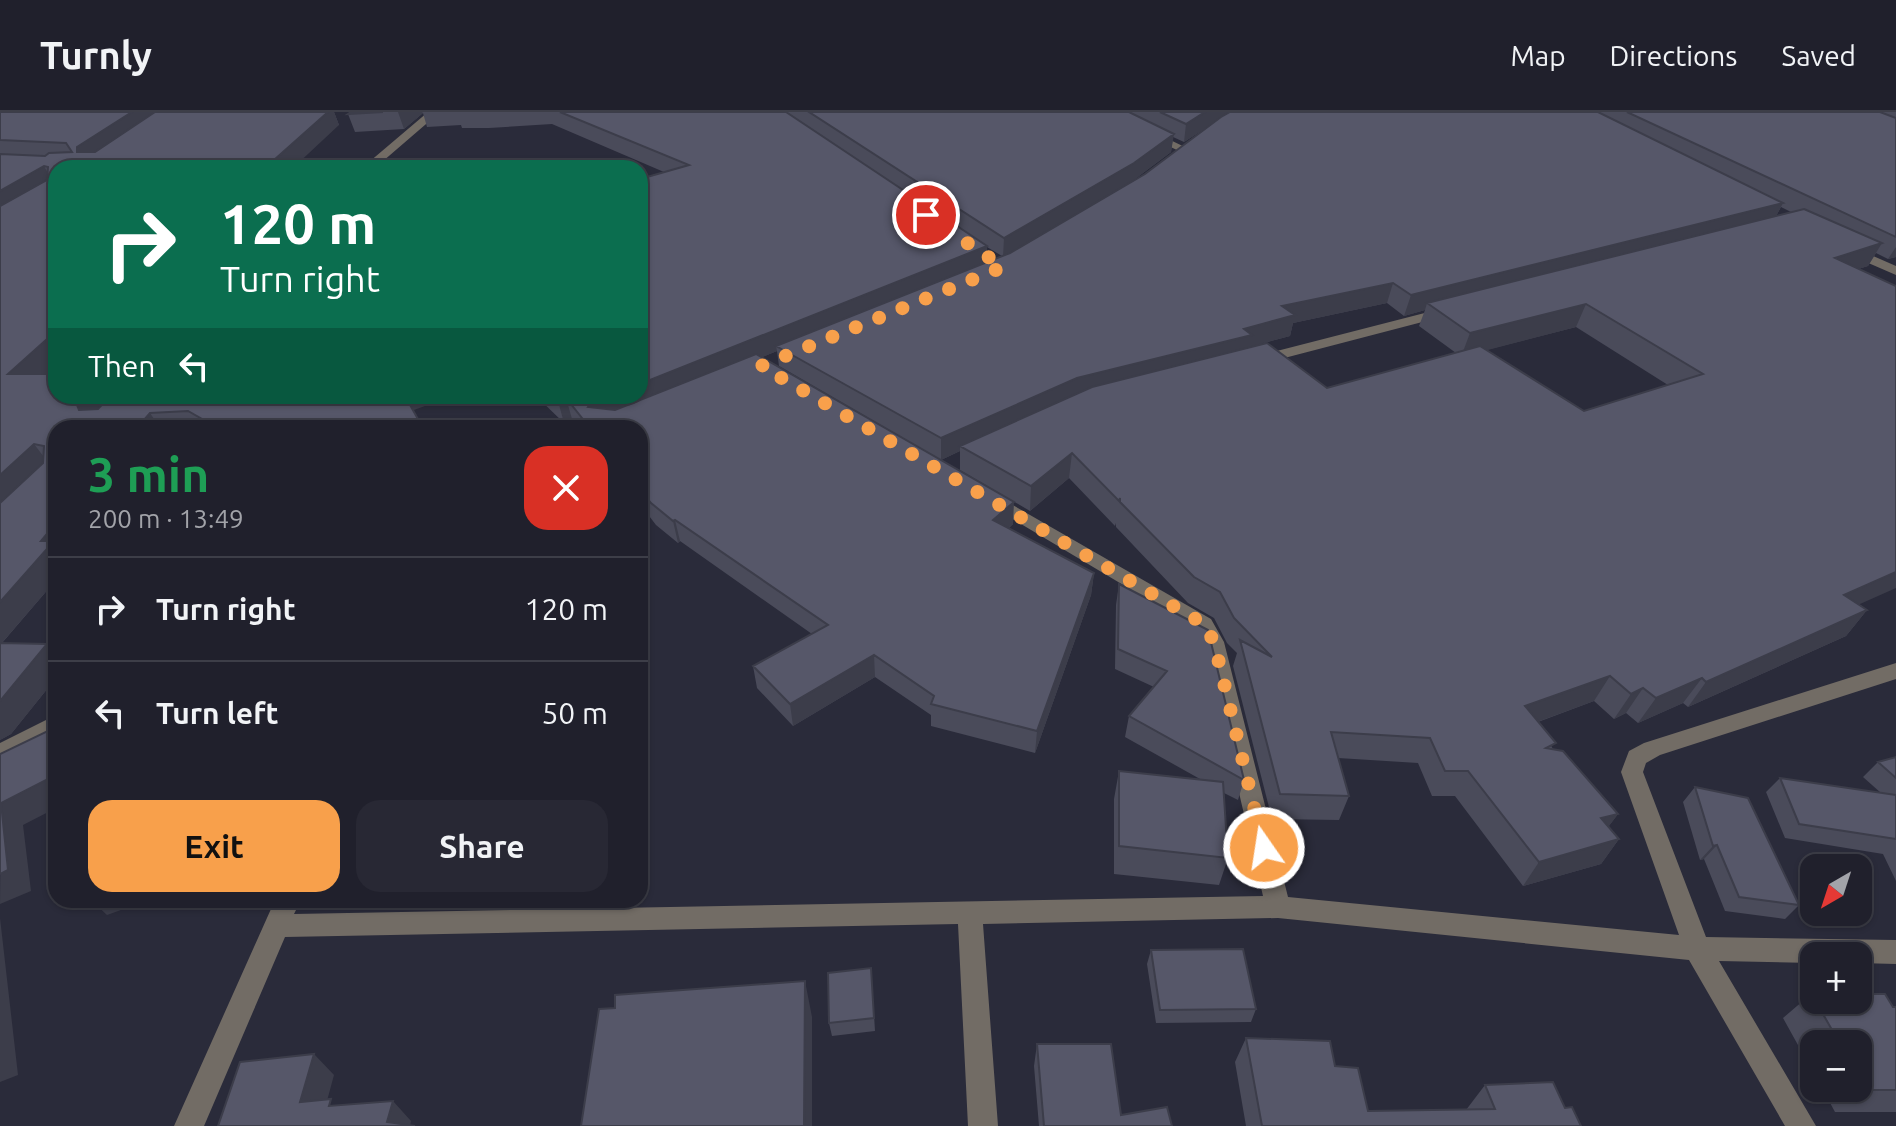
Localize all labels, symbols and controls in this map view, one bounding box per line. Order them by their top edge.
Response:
text: Turnly [40,34,152,76]
text: Map [1510,40,1566,71]
text: Directions [1610,40,1737,71]
text: Saved [1781,40,1856,71]
pin [892,181,960,249]
icon: right [88,192,192,296]
text: 120 m [220,192,376,255]
icon: arrive [904,193,948,237]
text: Turn right [220,258,380,299]
icon: left [172,344,216,388]
text: Then [88,349,156,383]
button: close [524,446,608,530]
text: 3 min [88,447,209,501]
text: 200 m · 13:49 [88,504,244,533]
icon: right [88,587,132,631]
text: Turn right [156,592,296,626]
text: 120 m [524,592,608,626]
icon: left [88,691,132,735]
text: Turn left [156,696,278,730]
text: 50 m [541,696,608,730]
button: Exit [88,800,340,892]
button: Share [356,800,608,892]
position arrow [1222,806,1306,890]
north arrow [1800,854,1872,926]
map controls [1800,854,1872,1102]
button: + [1800,942,1872,1014]
button: − [1800,1030,1872,1102]

